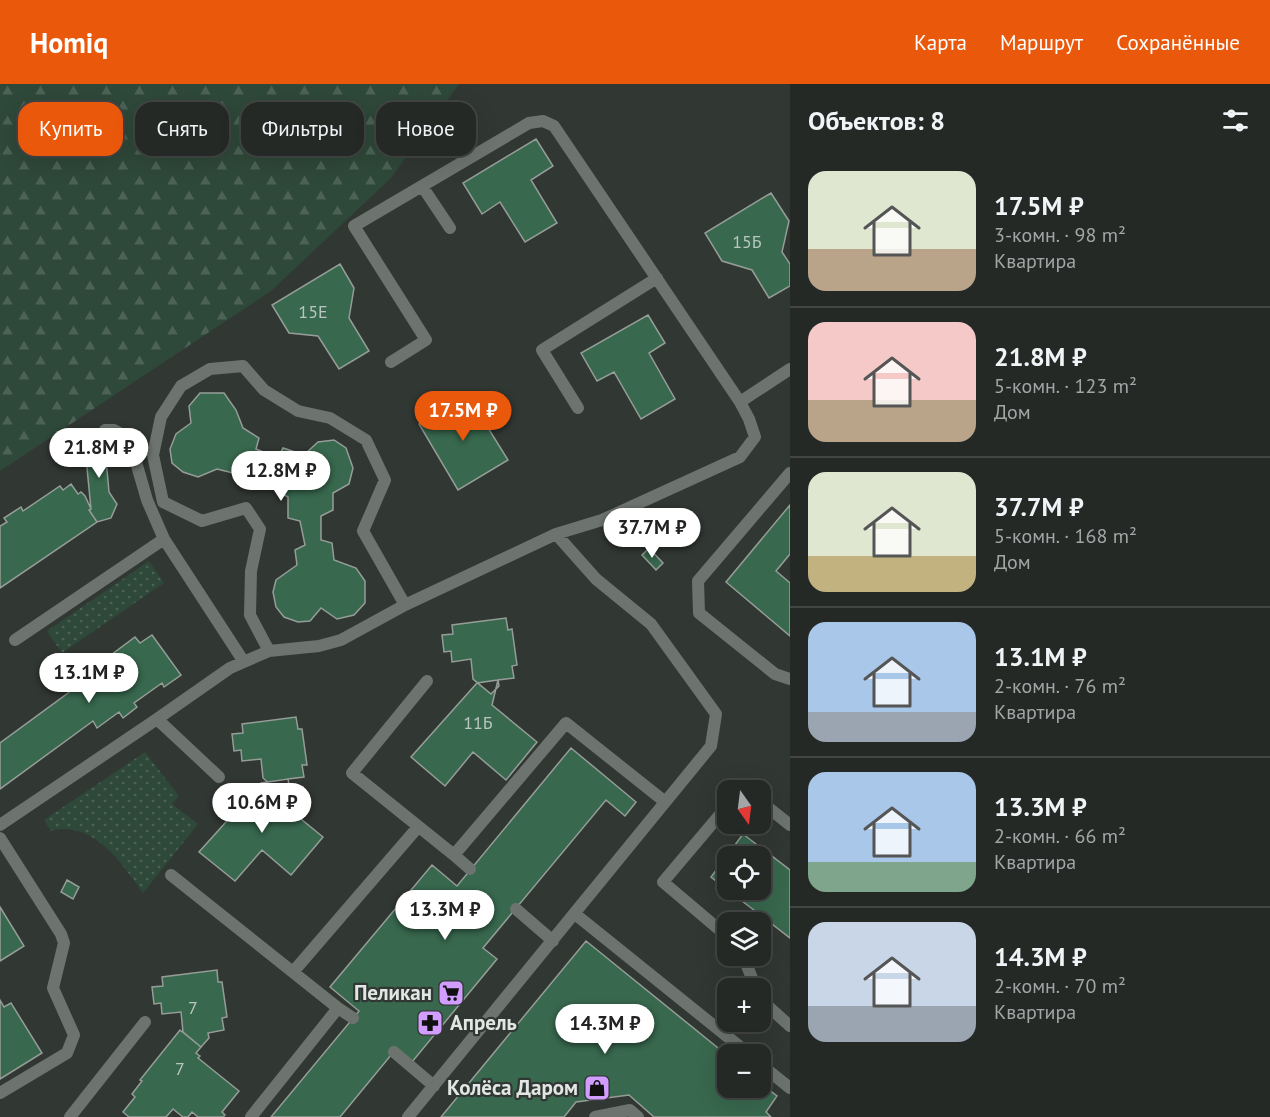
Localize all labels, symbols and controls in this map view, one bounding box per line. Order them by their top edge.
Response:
text: Homiq [30,24,108,61]
text: Карта [914,29,967,56]
text: Маршрут [1000,29,1083,56]
text: Сохранённые [1116,29,1240,56]
chip: Купить [18,102,123,156]
chip: Снять [135,102,229,156]
chip: Фильтры [241,102,364,156]
chip: Новое [376,102,476,156]
text: Объектов: 8 [808,104,945,137]
icon: filters [1219,104,1252,137]
text: 17.5M ₽ [994,189,1084,222]
icon: home [856,195,928,267]
text: 3-комн. · 98 m² [994,222,1126,248]
house number: 15Б [732,230,762,253]
text: Квартира [994,248,1076,274]
house number: 15Е [298,300,328,323]
text: 21.8M ₽ [994,340,1087,373]
icon: home [856,346,928,418]
text: 5-комн. · 123 m² [994,373,1137,399]
pin: 17.5M ₽ [408,391,518,442]
text: 17.5M ₽ [429,397,497,423]
text: Дом [994,399,1031,425]
pin: 21.8M ₽ [44,428,154,479]
text: 21.8M ₽ [63,434,135,460]
pin: 12.8M ₽ [226,451,336,502]
text: 12.8M ₽ [245,457,317,483]
text: 37.7M ₽ [994,490,1084,523]
icon: home [856,496,928,568]
pin: 37.7M ₽ [597,508,707,559]
text: 37.7M ₽ [618,514,686,540]
text: 5-комн. · 168 m² [994,523,1137,549]
text: Дом [994,549,1031,575]
text: 13.1M ₽ [994,640,1087,673]
icon: home [856,646,928,718]
pin: 13.1M ₽ [34,653,144,704]
text: 13.1M ₽ [53,659,125,685]
text: 2-комн. · 76 m² [994,673,1126,699]
text: Квартира [994,699,1076,725]
house number: 11Б [463,711,493,734]
north arrow [717,780,771,834]
map controls [717,780,771,1098]
pin: 10.6M ₽ [207,783,317,834]
text: 10.6M ₽ [226,789,298,815]
text: 13.3M ₽ [994,790,1087,823]
icon: home [856,796,928,868]
text: 2-комн. · 66 m² [994,823,1126,849]
button: locate [717,846,771,900]
text: Квартира [994,849,1076,875]
pin: 13.3M ₽ [390,890,500,941]
text: 13.3M ₽ [409,896,481,922]
button: layers [717,912,771,966]
text: 14.3M ₽ [994,940,1087,973]
icon: home [856,946,928,1018]
text: 2-комн. · 70 m² [994,973,1126,999]
supermarket icon: Пеликан [436,978,466,1008]
button: + [717,978,771,1032]
place label: Пеликан [354,979,432,1006]
house number: 7 [188,996,198,1019]
text: Квартира [994,999,1076,1025]
pin: 14.3M ₽ [550,1004,660,1055]
pharmacy icon: Апрель [415,1008,445,1038]
place label: Апрель [450,1009,517,1036]
text: 14.3M ₽ [569,1010,641,1036]
button: − [717,1044,771,1098]
house number: 7 [175,1057,185,1080]
shop icon: Колёса Даром [582,1073,612,1103]
place label: Колёса Даром [447,1074,578,1101]

